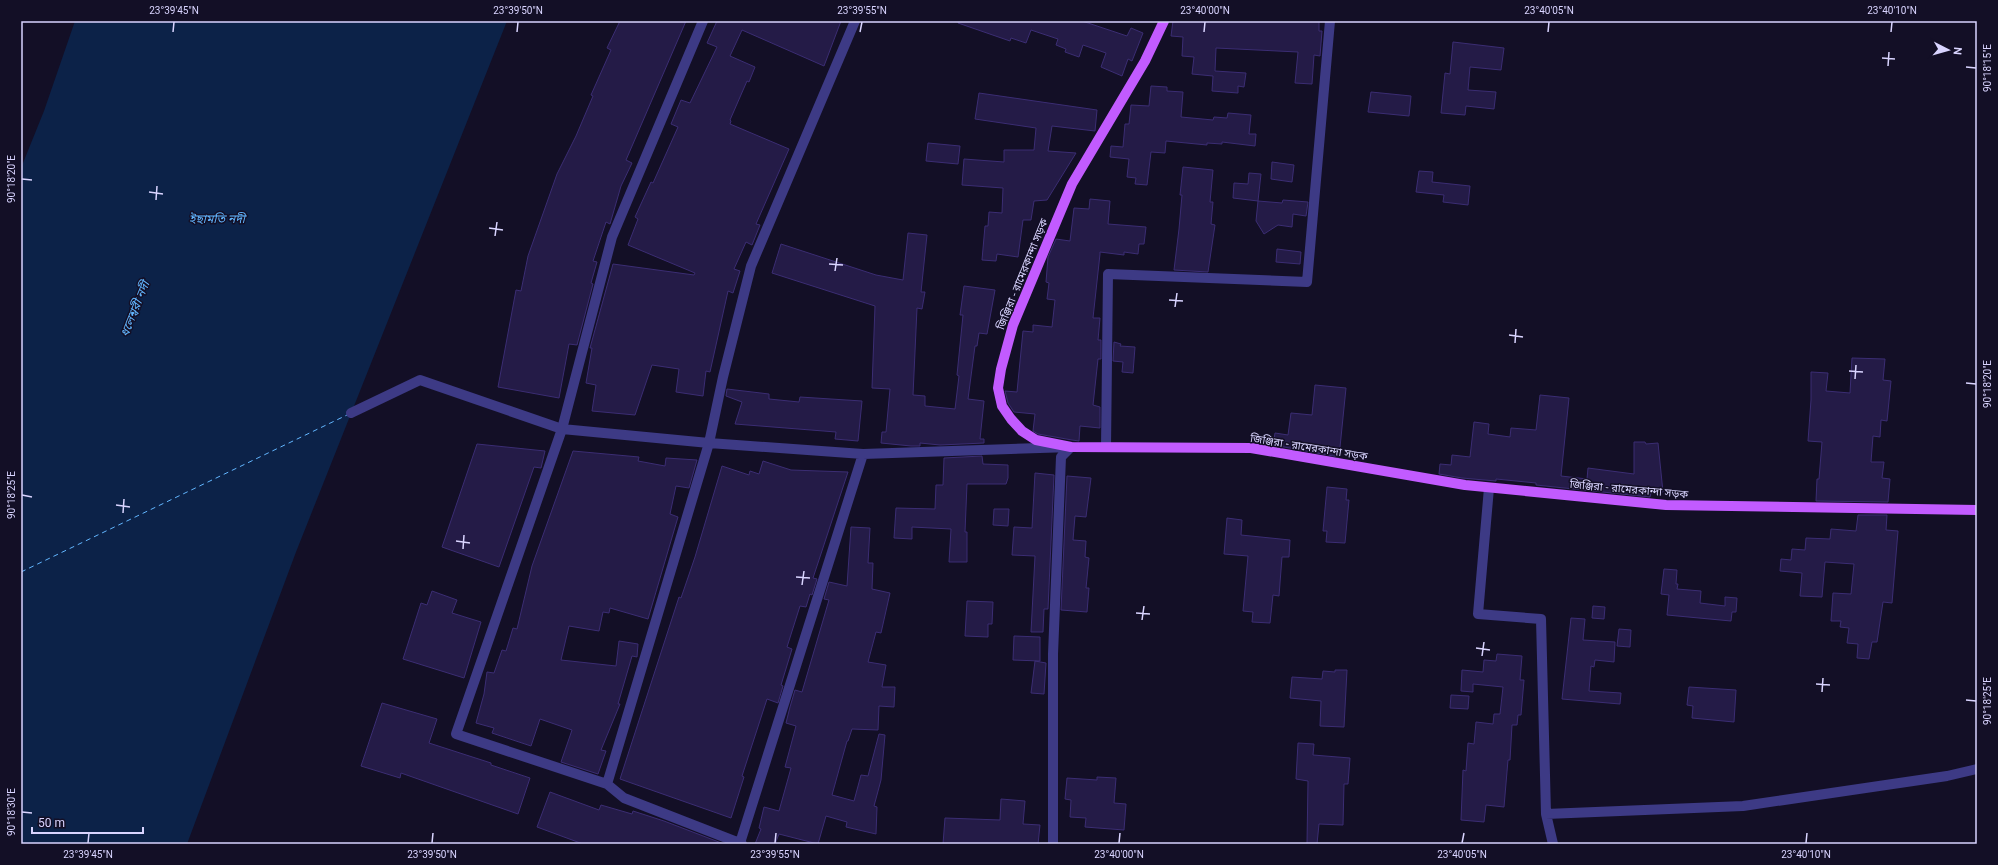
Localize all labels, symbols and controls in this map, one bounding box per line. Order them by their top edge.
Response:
text: 23°39'45"N [149,5,199,16]
text: 23°39'50"N [493,5,543,16]
text: 23°39'55"N [837,5,887,16]
text: 23°40'00"N [1180,5,1230,16]
text: 23°40'05"N [1524,5,1574,16]
text: 23°40'10"N [1867,5,1917,16]
north arrow [1928,30,1968,70]
text: 90°18'15"E [1982,44,1993,92]
text: N [1951,46,1964,56]
text: 90°18'20"E [6,155,17,203]
water label: ইছামতি নদী [189,212,248,226]
street label: জিঞ্জিরা - রামেরকান্দা সড়ক [994,217,1051,333]
water label: ধলেশ্বরী নদী [117,277,154,339]
text: 90°18'20"E [1982,360,1993,408]
street label: জিঞ্জিরা - রামেরকান্দা সড়ক [1248,432,1369,463]
text: 90°18'25"E [6,471,17,519]
street label: জিঞ্জিরা - রামেরকান্দা সড়ক [1568,478,1689,501]
text: 90°18'25"E [1982,677,1993,725]
text: 90°18'30"E [6,788,17,836]
scale bar [32,809,143,835]
text: 50 m [38,816,65,830]
text: 23°39'45"N [63,849,113,860]
text: 23°39'50"N [407,849,457,860]
text: 23°39'55"N [750,849,800,860]
text: 23°40'00"N [1094,849,1144,860]
text: 23°40'05"N [1437,849,1487,860]
text: 23°40'10"N [1781,849,1831,860]

